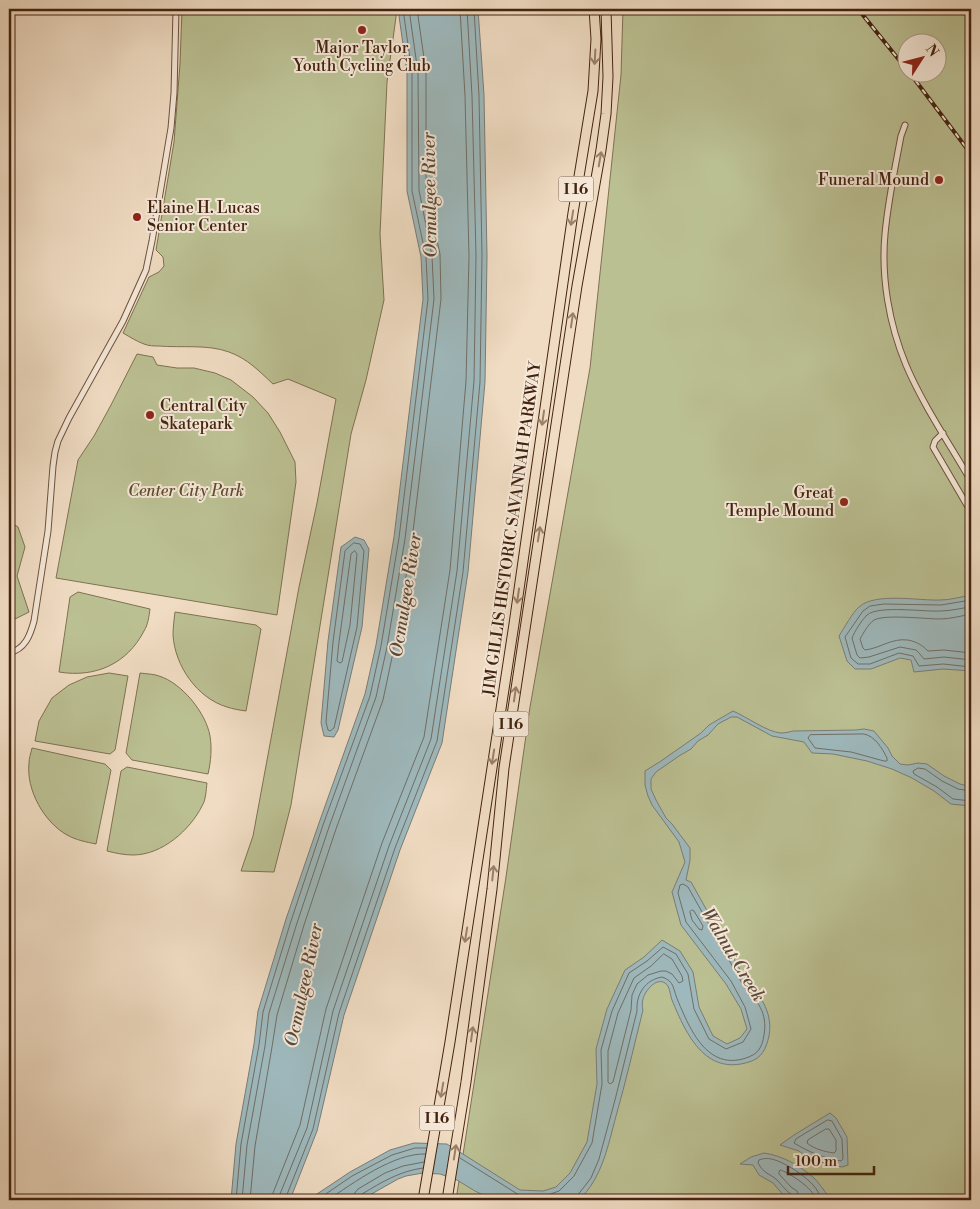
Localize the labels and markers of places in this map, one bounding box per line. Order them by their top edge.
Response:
marker: Major Taylor Youth Cycling Club [356,24,368,36]
place label: Major Taylor Youth Cycling Club [292,38,431,76]
place label: Funeral Mound [818,170,929,190]
marker: Funeral Mound [933,174,945,186]
place label: Elaine H. Lucas Senior Center [147,198,260,236]
marker: Elaine H. Lucas Senior Center [131,211,143,223]
place label: Central City Skatepark [160,396,247,434]
marker: Central City Skatepark [144,409,156,421]
place label: Great Temple Mound [726,483,834,521]
marker: Great Temple Mound [838,496,850,508]

